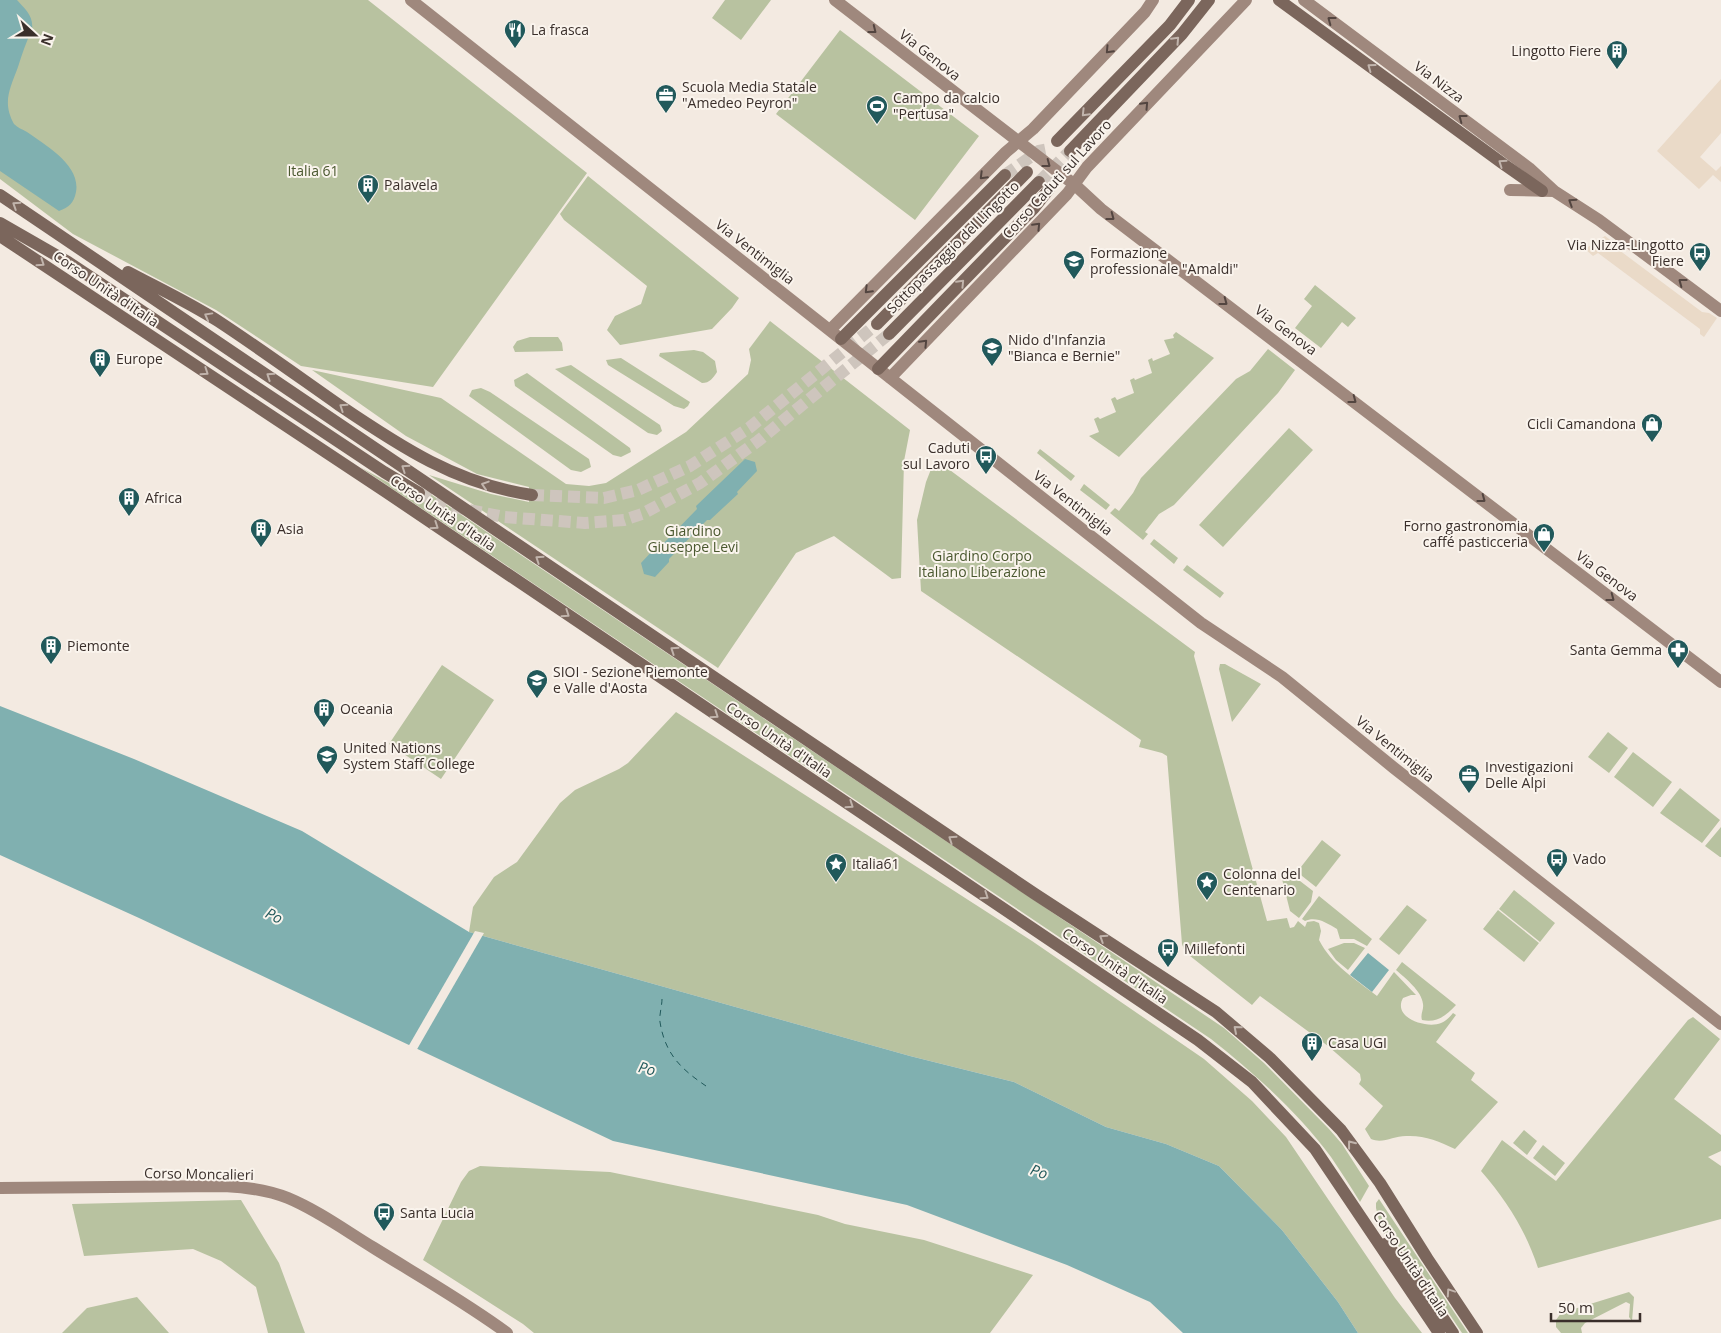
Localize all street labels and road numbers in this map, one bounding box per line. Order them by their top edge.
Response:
street label: Via Genova [896,25,965,85]
street label: Via Nizza [1410,56,1468,107]
street label: Corso Caduti sul Lavoro [998,115,1115,242]
street label: Sottopassaggio del Lingotto [882,176,1023,317]
street label: Via Ventimiglia [712,215,799,289]
street label: Corso Unità d'Italia [50,246,163,331]
street label: Via Genova [1251,300,1321,359]
street label: Via Ventimiglia [1030,466,1117,540]
street label: Corso Unità d'Italia [387,470,500,555]
street label: Via Genova [1572,546,1642,605]
street label: Corso Unità d'Italia [723,697,836,782]
street label: Via Ventimiglia [1352,711,1438,786]
street label: Corso Unità d'Italia [1059,923,1172,1008]
street label: Corso Moncalieri [144,1163,254,1184]
street label: Corso Unità d'Italia [1369,1207,1454,1320]

